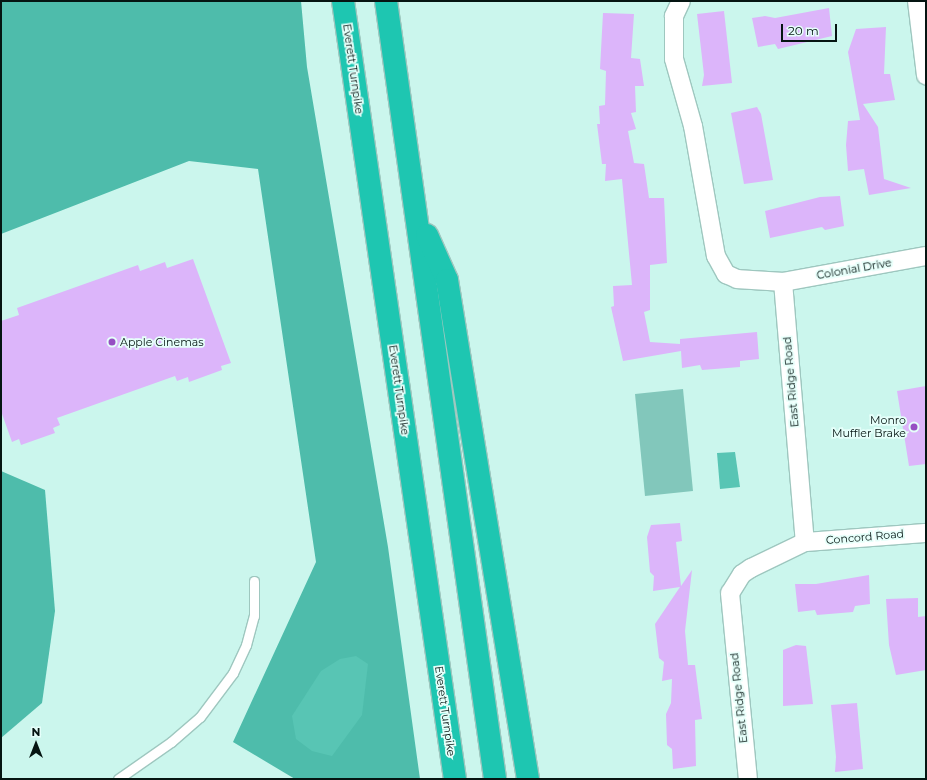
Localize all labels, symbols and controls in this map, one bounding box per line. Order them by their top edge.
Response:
scale bar [783,16,839,42]
street label: Everett Turnpike [340,23,366,115]
text: 20 m [788,23,819,38]
street label: Colonial Drive [816,256,892,282]
place label: Apple Cinemas [120,335,204,349]
street label: East Ridge Road [780,336,802,428]
marker: Apple Cinemas [107,337,117,347]
street label: Everett Turnpike [386,344,412,436]
place label: Monro Muffler Brake [832,414,906,440]
marker: Monro Muffler Brake [909,422,919,432]
street label: Concord Road [825,527,905,547]
street label: East Ridge Road [728,652,750,744]
street label: Everett Turnpike [432,665,458,757]
north arrow [16,724,56,764]
text: N [32,725,40,739]

